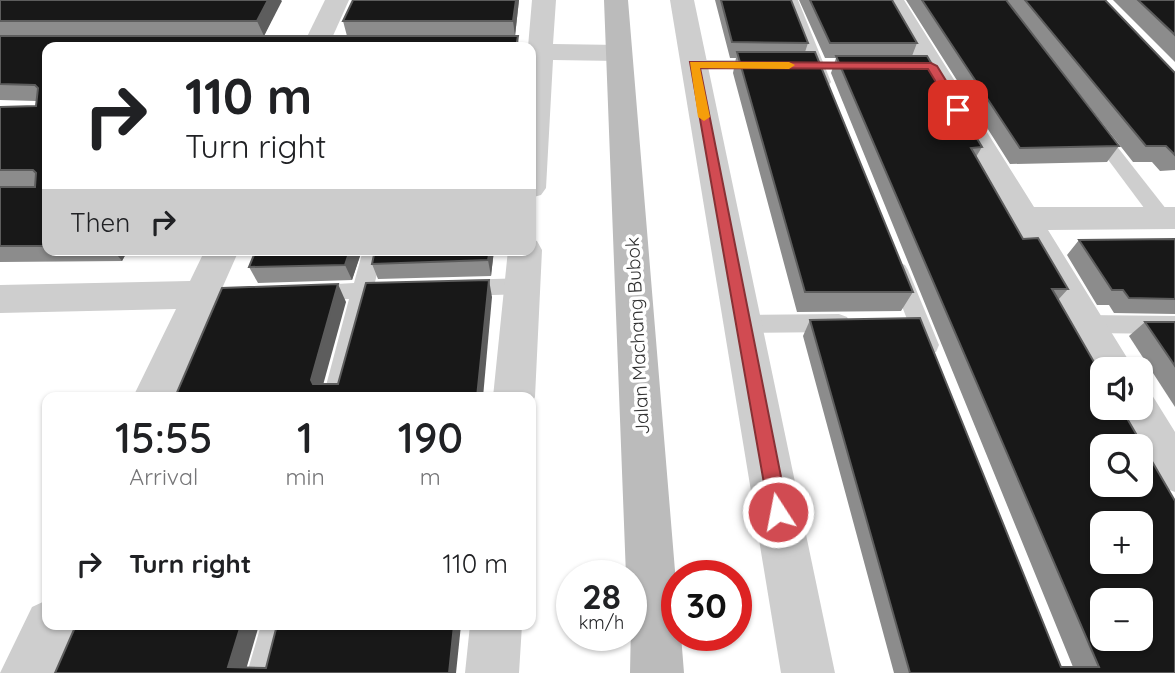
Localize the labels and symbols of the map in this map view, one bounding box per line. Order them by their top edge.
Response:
pin [928,80,988,140]
street label: Jalan Machang Bubok [620,236,654,436]
position arrow [741,475,815,549]
speed limit sign: 30 [661,560,752,651]

